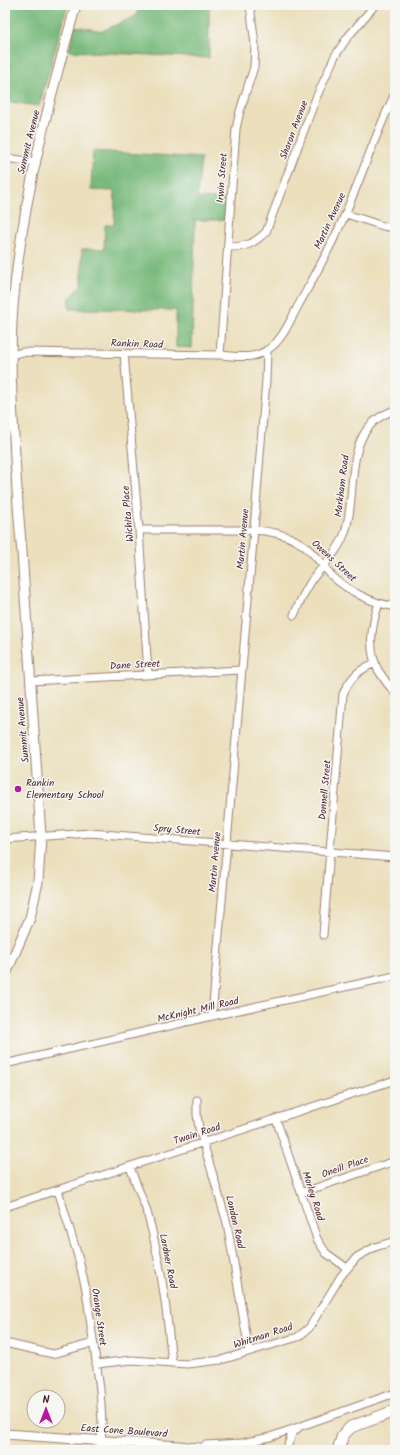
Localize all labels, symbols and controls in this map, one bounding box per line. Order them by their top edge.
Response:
street label: Sharon Avenue [275,98,313,162]
street label: Summit Avenue [13,108,45,176]
street label: Irwin Street [212,152,232,204]
street label: Martin Avenue [310,190,350,252]
street label: Rankin Road [111,335,164,353]
street label: Markham Road [330,453,354,518]
street label: Wichita Place [118,485,138,543]
street label: Martin Avenue [232,507,254,570]
street label: Owens Street [308,536,360,586]
street label: Dane Street [109,656,161,674]
street label: Summit Avenue [12,696,34,763]
street label: Donnell Street [314,759,336,821]
place label: Rankin Elementary School [26,775,104,803]
marker: Rankin Elementary School [13,784,23,794]
street label: Spry Street [153,820,201,840]
street label: Martin Avenue [204,830,226,893]
street label: McKnight Mill Road [156,993,241,1027]
street label: Twain Road [171,1119,224,1149]
street label: Oneill Place [319,1151,371,1183]
street label: Morley Road [297,1169,329,1224]
street label: London Road [221,1194,249,1251]
street label: Lardner Road [155,1232,181,1291]
street label: Orange Street [87,1287,111,1347]
street label: Whitman Road [231,1319,296,1353]
north arrow [26,1389,66,1429]
text: N [43,1391,50,1409]
street label: East Cone Boulevard [80,1420,169,1442]

